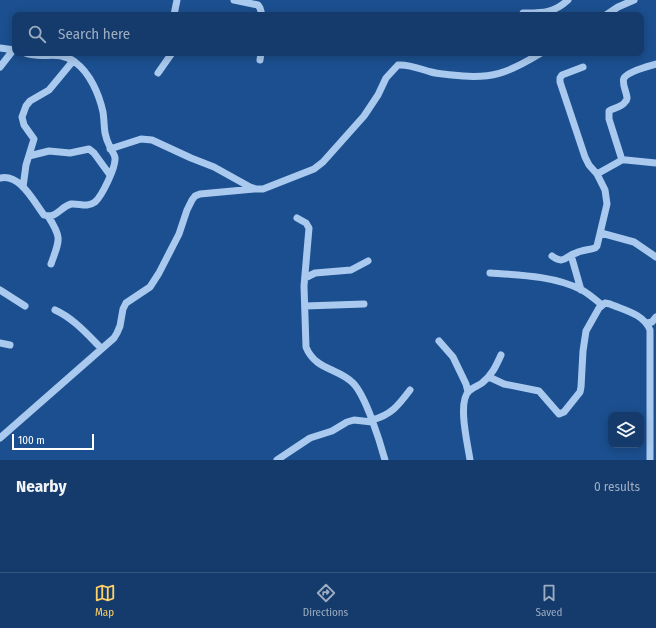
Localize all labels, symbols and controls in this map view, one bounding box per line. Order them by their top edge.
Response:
search box [12,12,644,56]
icon: search [26,23,48,45]
text: Search here [58,25,130,43]
map controls [608,412,644,448]
button: layers [608,412,644,448]
scale bar [12,432,94,451]
text: 100 m [18,434,45,447]
text: Nearby [16,476,67,497]
text: 0 results [594,479,640,494]
tab: Map [94,582,116,619]
tab: Directions [303,582,348,619]
tab: Saved [536,582,562,619]

